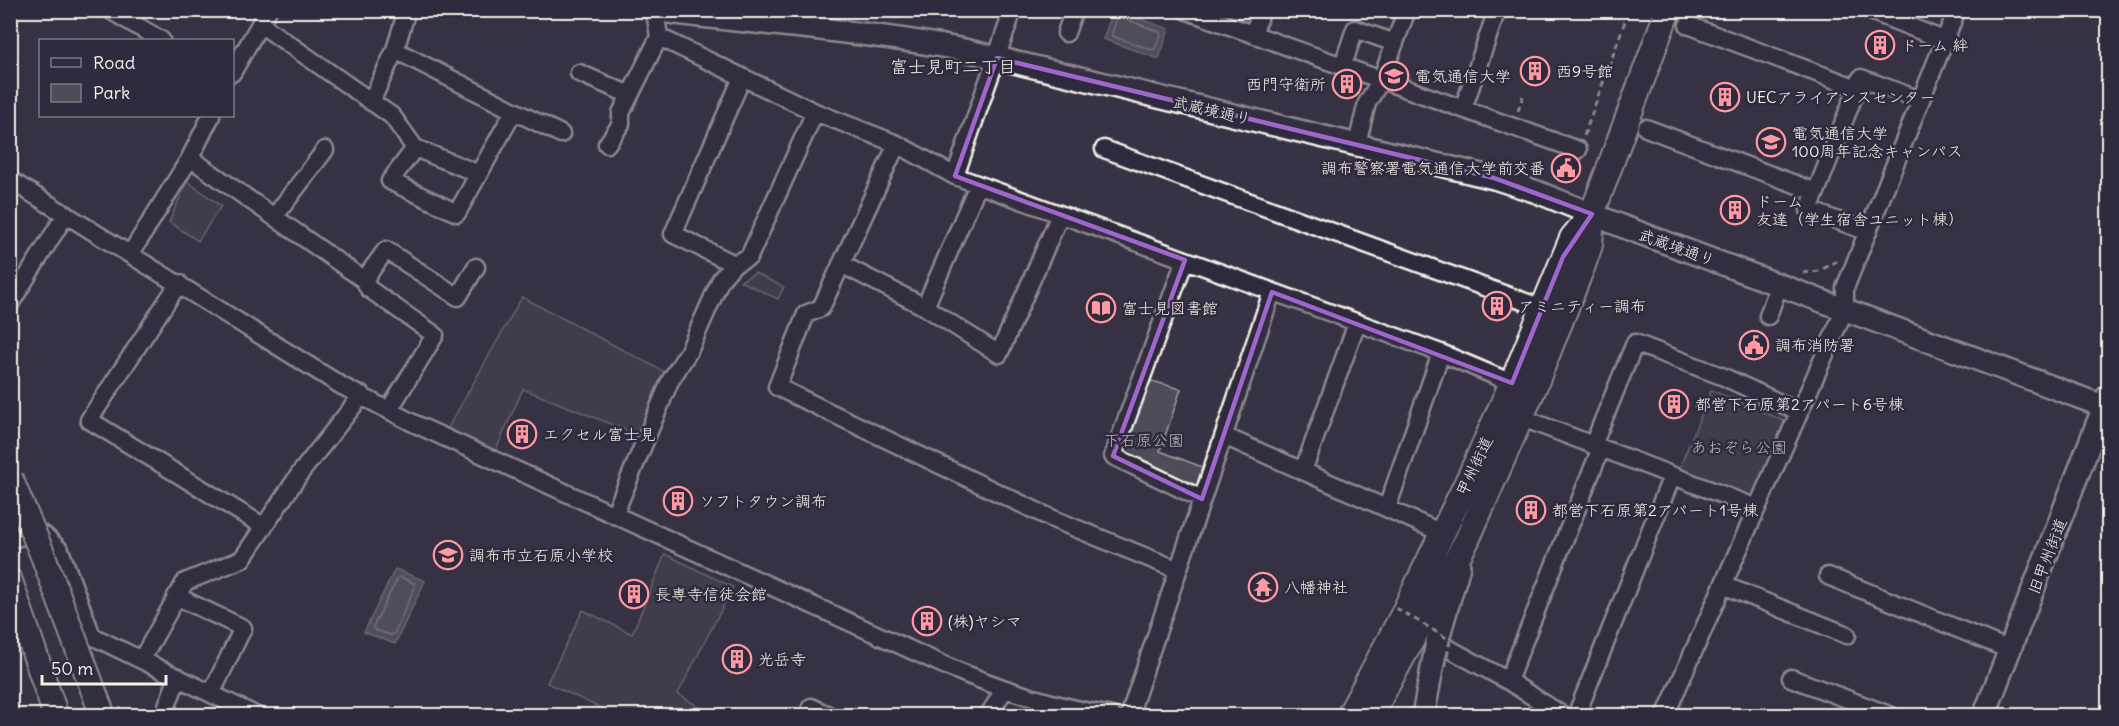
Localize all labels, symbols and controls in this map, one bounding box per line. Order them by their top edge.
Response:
building icon: ドーム 絆 [1864,29,1896,61]
place label: ドーム 絆 [1901,35,1968,55]
legend [39,39,234,117]
text: Road [93,51,136,74]
district label: 富士見町二丁目 [890,55,1016,78]
building icon: 西9号館 [1519,55,1551,87]
school or university icon: 電気通信大学 [1378,60,1410,92]
place label: 西9号館 [1556,61,1613,81]
place label: 電気通信大学 [1415,66,1511,86]
building icon: 西門守衛所 [1331,68,1363,100]
place label: 西門守衛所 [1246,74,1326,94]
text: Park [93,81,130,104]
building icon: UECアライアンスセンター [1709,81,1741,113]
place label: UECアライアンスセンター [1746,87,1935,107]
street label: 武蔵境通り [1171,91,1253,129]
place label: 電気通信大学 100周年記念キャンパス [1792,123,1963,161]
school or university icon: 電気通信大学 100周年記念キャンパス [1755,126,1787,158]
public building icon: 調布警察署電気通信大学前交番 [1550,152,1582,184]
place label: 調布警察署電気通信大学前交番 [1321,158,1545,178]
place label: ドーム 友達（学生宿舎ユニット棟） [1756,191,1964,229]
building icon: ドーム 友達（学生宿舎ユニット棟） [1719,194,1751,226]
street label: 武蔵境通り [1636,224,1718,270]
building icon: アミニティー調布 [1481,290,1513,322]
library icon: 富士見図書館 [1085,292,1117,324]
place label: アミニティー調布 [1518,296,1646,316]
place label: 富士見図書館 [1122,298,1218,318]
public building icon: 調布消防署 [1738,329,1770,361]
place label: 調布消防署 [1775,335,1855,355]
building icon: 都営下石原第2アパート6号棟 [1658,388,1690,420]
place label: 都営下石原第2アパート6号棟 [1695,394,1904,414]
building icon: エクセル富士見 [506,418,538,450]
place label: エクセル富士見 [543,424,656,444]
park label: 下石原公園 [1104,430,1184,450]
street label: 甲州街道 [1451,433,1497,499]
park label: あおぞら公園 [1691,437,1787,457]
building icon: ソフトタウン調布 [662,485,694,517]
place label: ソフトタウン調布 [699,491,827,511]
building icon: 都営下石原第2アパート1号棟 [1515,494,1547,526]
place label: 都営下石原第2アパート1号棟 [1552,500,1758,520]
street label: 旧甲州街道 [2023,515,2071,597]
school or university icon: 調布市立石原小学校 [432,539,464,571]
place label: 調布市立石原小学校 [469,545,613,565]
temple icon: 八幡神社 [1247,571,1279,603]
place label: 八幡神社 [1284,577,1348,597]
building icon: 長専寺信徒会館 [618,578,650,610]
place label: 長専寺信徒会館 [655,584,767,604]
building icon: (株)ヤシマ [911,605,943,637]
place label: (株)ヤシマ [948,611,1022,631]
building icon: 光岳寺 [721,643,753,675]
scale bar [42,648,166,686]
place label: 光岳寺 [758,649,806,669]
text: 50 m [51,657,93,680]

